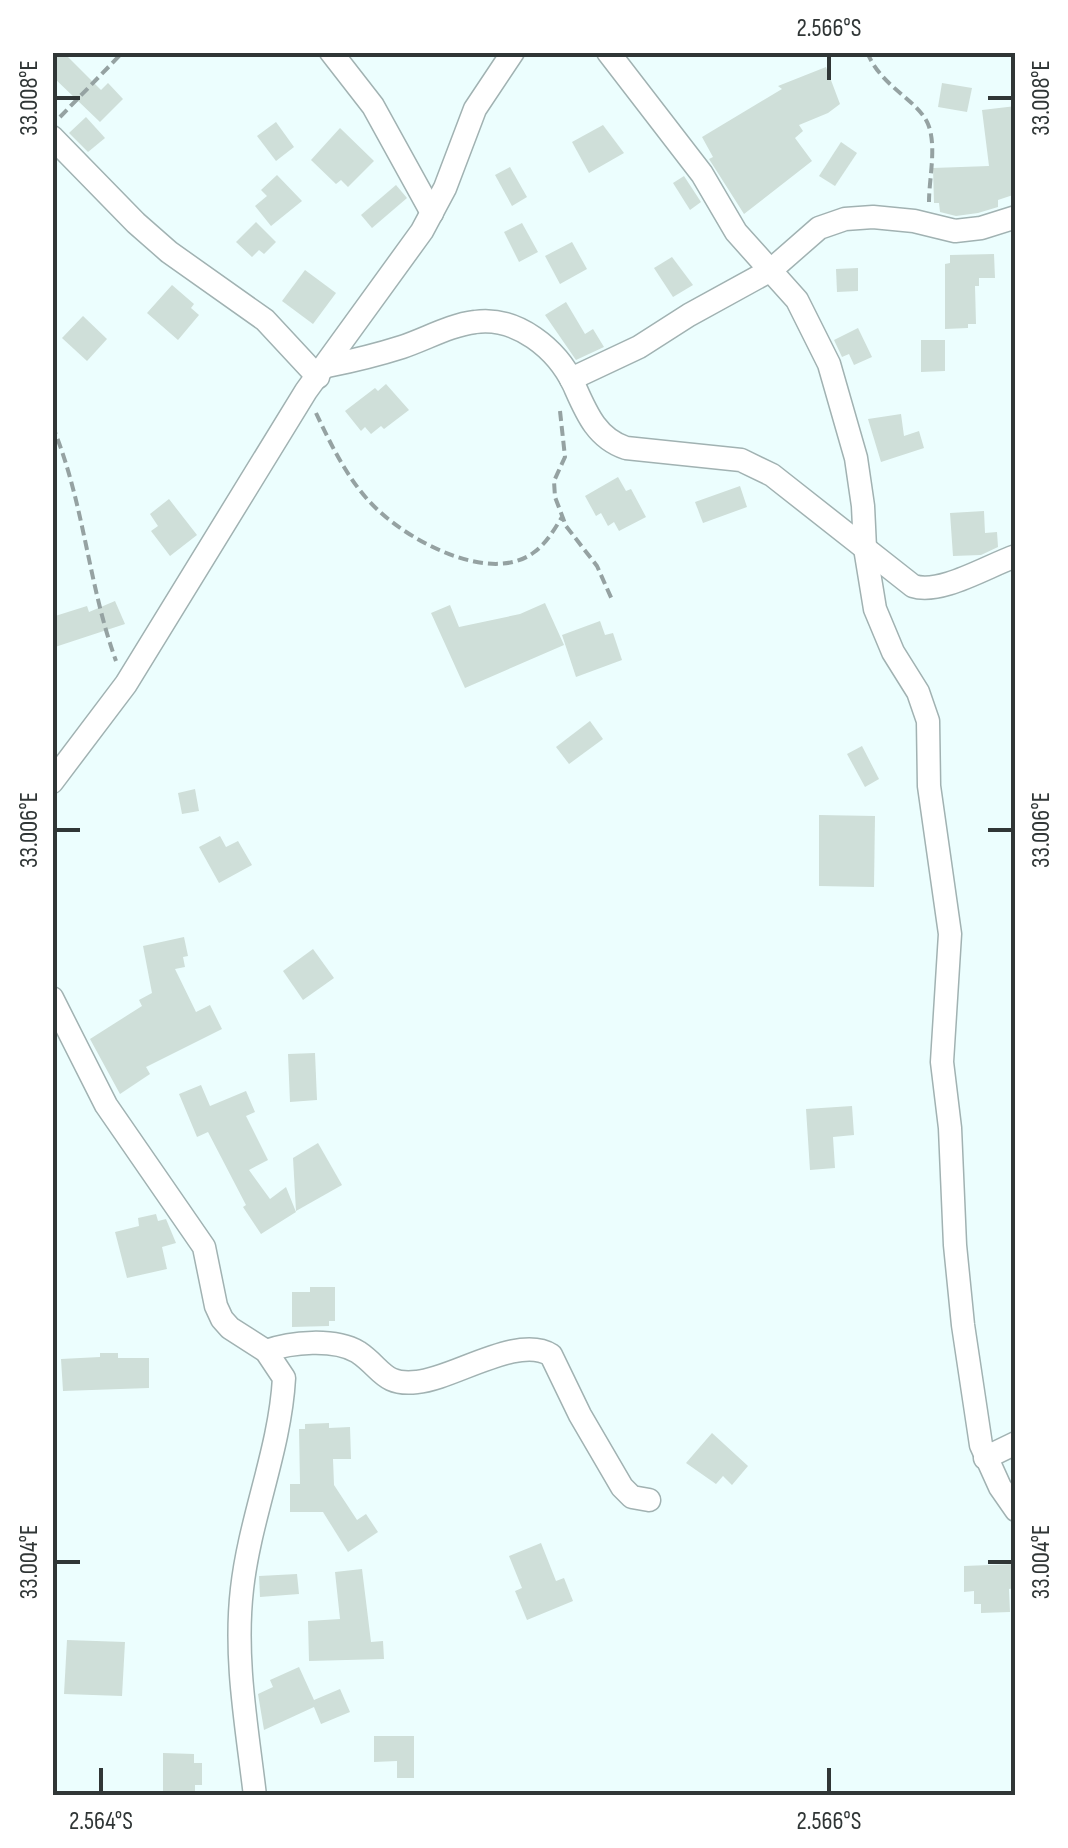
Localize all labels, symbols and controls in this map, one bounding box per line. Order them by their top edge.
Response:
text: 2.566°S [797,13,861,44]
text: 33.008°E [14,60,45,136]
text: 33.008°E [1026,60,1057,136]
text: 33.006°E [14,792,45,868]
text: 33.006°E [1026,792,1057,868]
text: 33.004°E [14,1525,45,1599]
text: 33.004°E [1026,1525,1057,1599]
text: 2.564°S [69,1806,133,1837]
text: 2.566°S [797,1806,861,1837]

